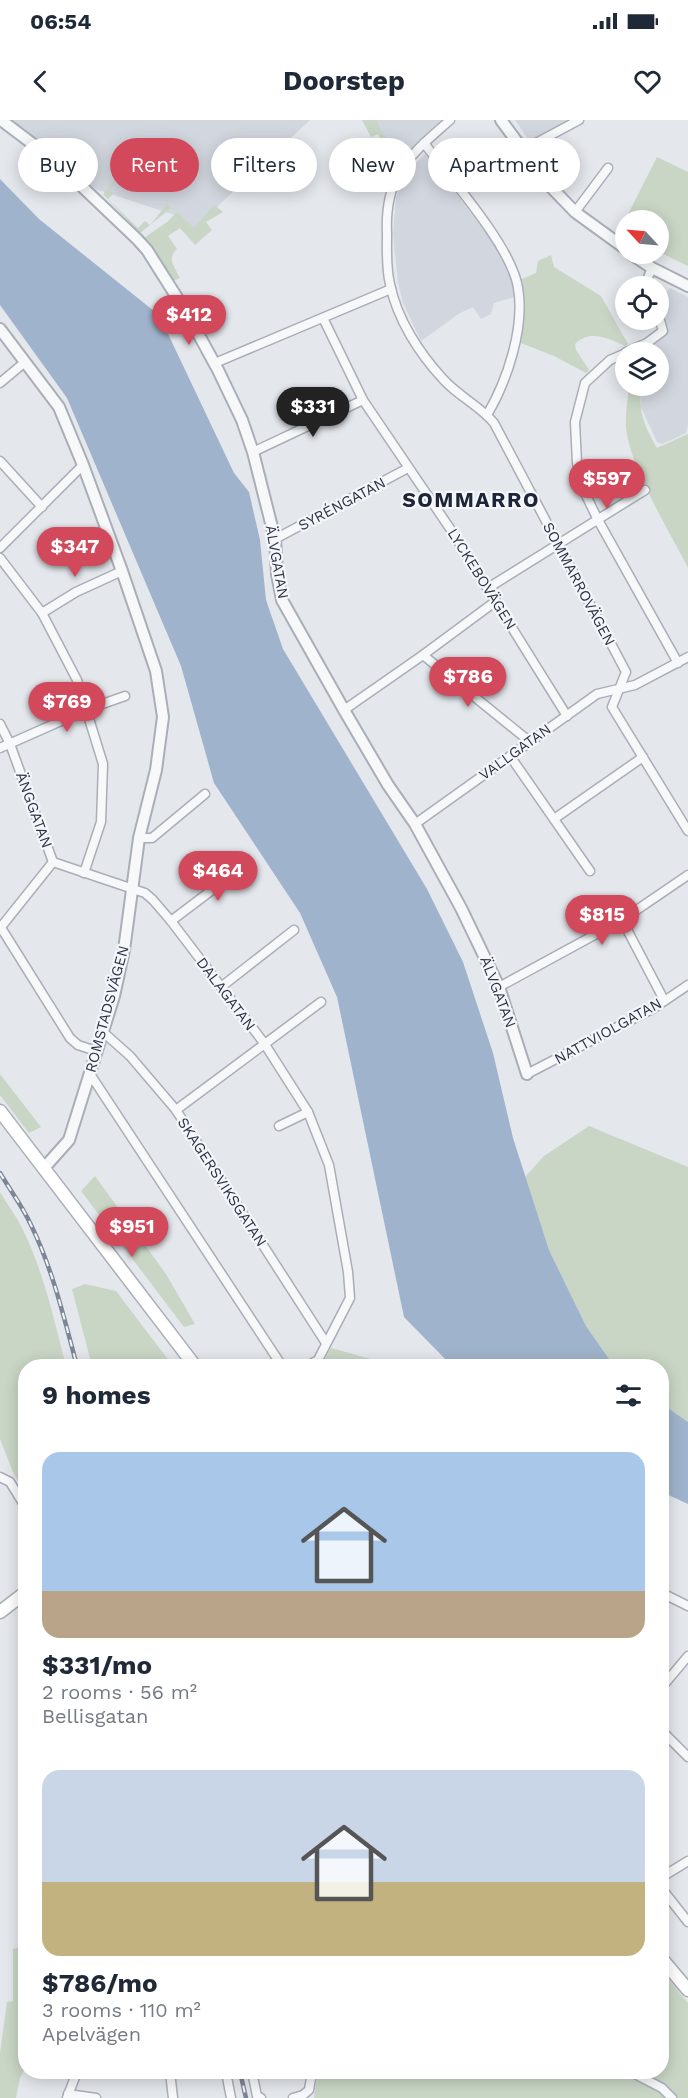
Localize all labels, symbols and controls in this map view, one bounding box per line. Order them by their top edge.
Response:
text: 06:54 [30,9,91,34]
icon: back [24,65,57,98]
text: Doorstep [283,65,405,97]
icon: heart [631,65,664,98]
chip: Buy [18,138,98,192]
chip: Rent [110,138,199,192]
chip: Filters [211,138,317,192]
chip: New [329,138,416,192]
chip: Apartment [428,138,580,192]
north arrow [615,210,669,264]
map controls [615,210,669,396]
button: locate [615,276,669,330]
pin: $412 [153,295,225,346]
text: $412 [166,302,212,326]
button: layers [615,342,669,396]
pin: $331 [277,387,349,438]
text: $331 [290,394,336,418]
pin: $597 [571,459,643,510]
text: $597 [583,466,631,490]
street label: SYRÉNGATAN [295,473,389,535]
district label: SOMMARRO [402,487,540,512]
street label: SOMMARROVÄGEN [539,519,619,649]
street label: ÄLVGATAN [262,524,292,600]
street label: LYCKEBOVÄGEN [444,525,520,633]
pin: $347 [39,527,111,578]
text: $347 [51,534,99,558]
pin: $786 [432,657,504,708]
text: $786 [443,664,493,688]
pin: $769 [31,682,103,733]
text: $769 [42,689,92,713]
street label: VALLGATAN [476,720,554,784]
street label: ÄNGGATAN [12,769,56,851]
pin: $464 [182,851,254,902]
text: $464 [193,858,243,882]
pin: $815 [566,895,638,946]
text: $815 [579,902,625,926]
street label: ROMSTADSVÄGEN [81,944,133,1074]
street label: DALAGATAN [193,954,259,1034]
street label: ÄLVGATAN [476,954,520,1030]
street label: NATTVIOLGATAN [551,994,665,1068]
street label: SKAGERSVIKSGATAN [174,1114,270,1250]
pin: $951 [96,1207,168,1258]
text: $951 [109,1214,155,1238]
icon: filters [612,1379,645,1412]
text: 9 homes [42,1380,151,1410]
icon: home [290,1491,398,1599]
text: $331/mo [42,1650,152,1680]
text: 2 rooms · 56 m² [42,1680,197,1704]
text: Bellisgatan [42,1704,148,1728]
icon: home [290,1809,398,1917]
text: $786/mo [42,1968,158,1998]
text: 3 rooms · 110 m² [42,1998,201,2022]
text: Apelvägen [42,2022,141,2046]

